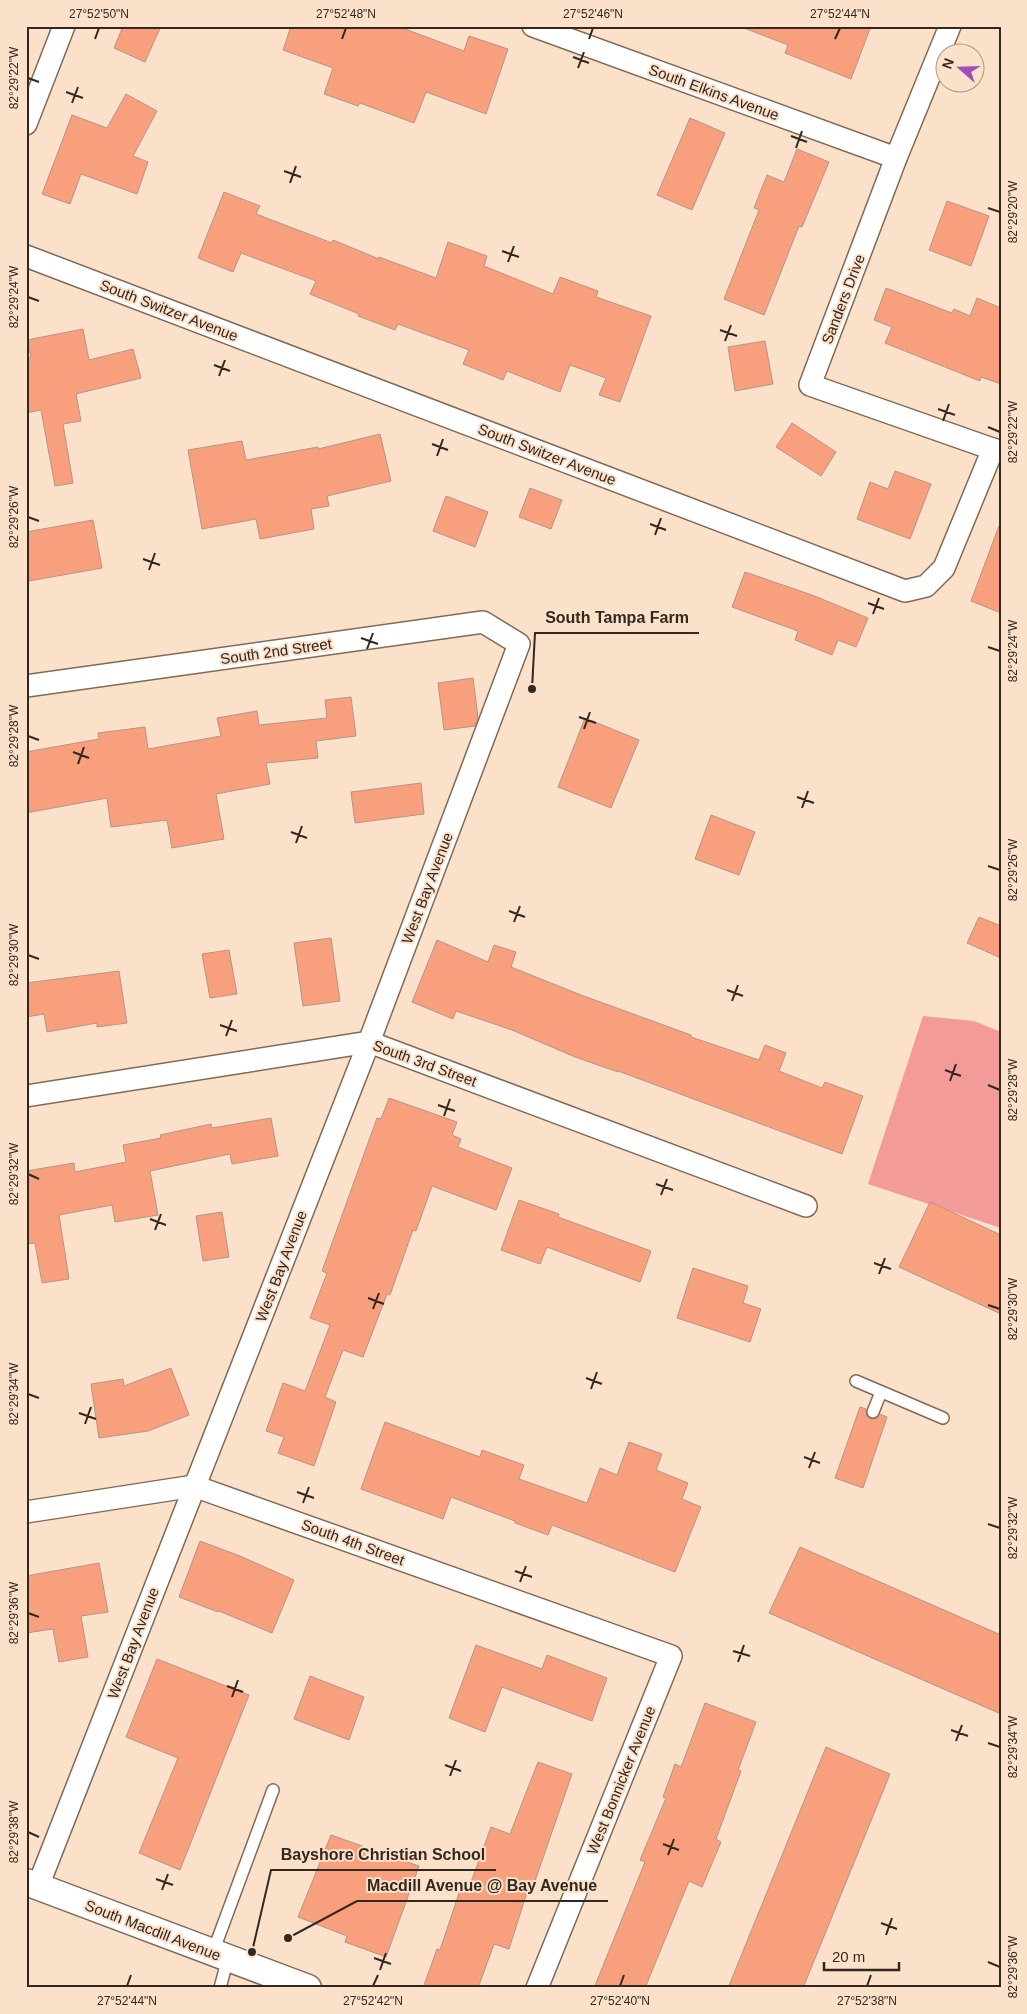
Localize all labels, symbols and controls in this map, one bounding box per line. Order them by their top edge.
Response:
text: 27°52'50"N [69,7,129,21]
text: 27°52'48"N [316,7,376,21]
text: 27°52'46"N [563,7,623,21]
text: 27°52'44"N [810,7,870,21]
north arrow [934,42,984,92]
text: 82°29'22"W [7,46,21,109]
text: N [939,56,957,71]
street label: South Elkins Avenue [647,61,781,123]
text: 82°29'20"W [1006,180,1020,243]
street label: Sanders Drive [818,252,868,346]
text: 82°29'24"W [7,265,21,328]
street label: South Switzer Avenue [98,276,240,344]
text: 82°29'22"W [1006,400,1020,463]
street label: South Switzer Avenue [476,420,618,488]
text: 82°29'26"W [7,485,21,548]
callout: South Tampa Farm [535,602,699,633]
text: South Tampa Farm [545,609,689,626]
text: 82°29'24"W [1006,619,1020,682]
street label: South 2nd Street [219,635,334,667]
text: 82°29'28"W [7,704,21,767]
street label: West Bay Avenue [398,830,456,946]
text: 82°29'26"W [1006,838,1020,901]
text: 82°29'30"W [7,923,21,986]
street label: South 3rd Street [371,1036,480,1090]
text: 82°29'28"W [1006,1058,1020,1121]
text: 82°29'32"W [7,1142,21,1205]
street label: West Bay Avenue [252,1208,310,1324]
text: 82°29'30"W [1006,1277,1020,1340]
text: 82°29'34"W [7,1362,21,1425]
text: 82°29'32"W [1006,1496,1020,1559]
street label: South 4th Street [299,1515,408,1569]
text: 82°29'36"W [7,1581,21,1644]
street label: West Bay Avenue [104,1585,162,1701]
street label: West Bonnicker Avenue [583,1703,659,1857]
text: 82°29'34"W [1006,1715,1020,1778]
text: 82°29'38"W [7,1800,21,1863]
callout: Bayshore Christian School [271,1839,496,1870]
text: Bayshore Christian School [281,1846,485,1863]
callout: Macdill Avenue @ Bay Avenue [357,1870,608,1901]
text: Macdill Avenue @ Bay Avenue [367,1877,597,1894]
street label: South Macdill Avenue [83,1896,223,1964]
text: 82°29'36"W [1006,1935,1020,1998]
scale bar [824,1939,900,1971]
text: 20 m [832,1948,865,1965]
text: 27°52'44"N [97,1994,157,2008]
text: 27°52'42"N [343,1994,403,2008]
text: 27°52'40"N [590,1994,650,2008]
text: 27°52'38"N [837,1994,897,2008]

